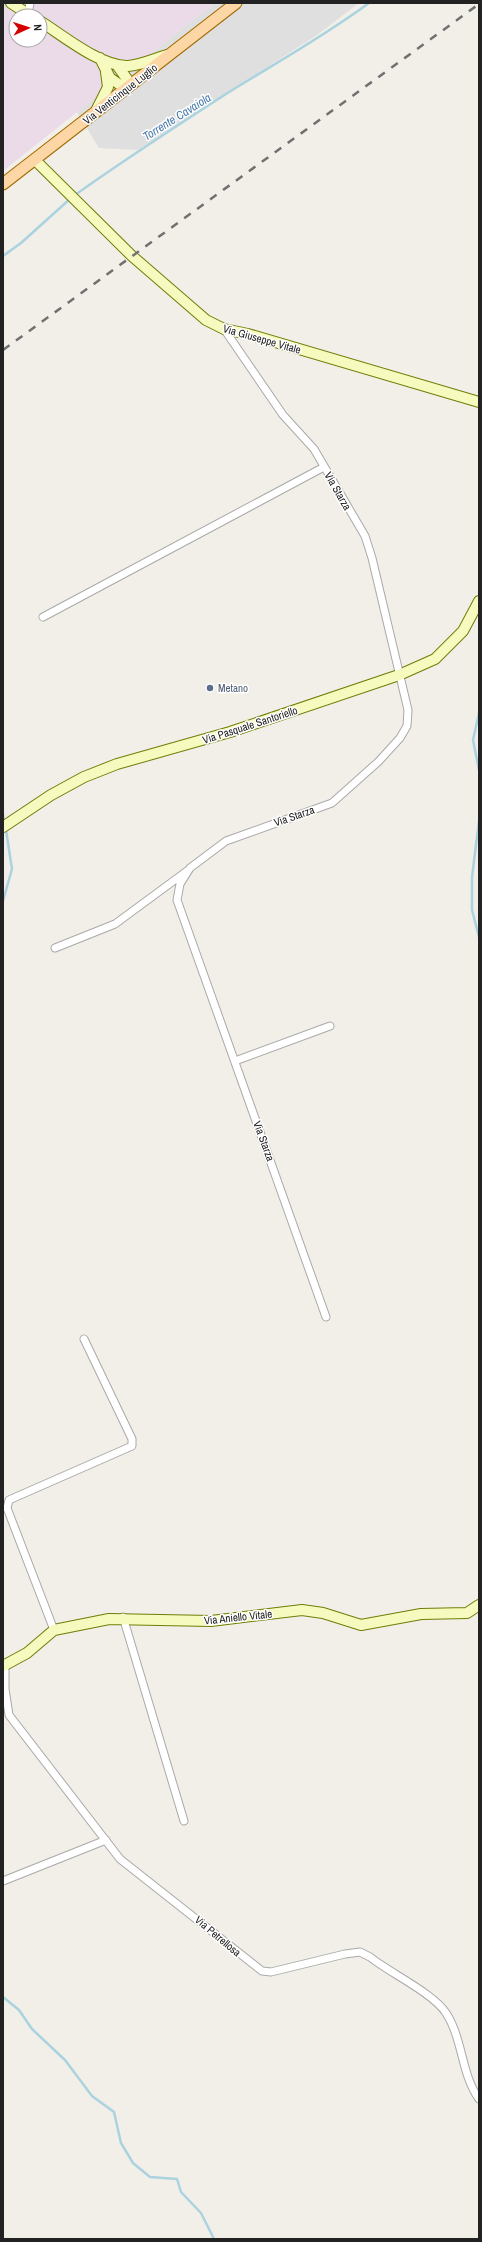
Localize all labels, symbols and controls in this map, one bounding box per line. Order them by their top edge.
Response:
north arrow [8,8,48,48]
text: N [31,24,45,31]
street label: Via Venticinque Luglio [80,61,160,127]
water label: Torrente Cavaiola [140,89,215,144]
street label: Via Giuseppe Vitale [221,321,303,357]
street label: Via Starza [321,469,355,513]
place label: Metano [218,681,248,695]
marker: Metano [205,683,215,693]
street label: Via Pasquale Santoriello [201,703,299,747]
street label: Via Starza [272,803,316,829]
street label: Via Starza [250,1119,278,1163]
street label: Via Aniello Vitale [203,1606,273,1628]
street label: Via Petrellosa [192,1913,244,1959]

